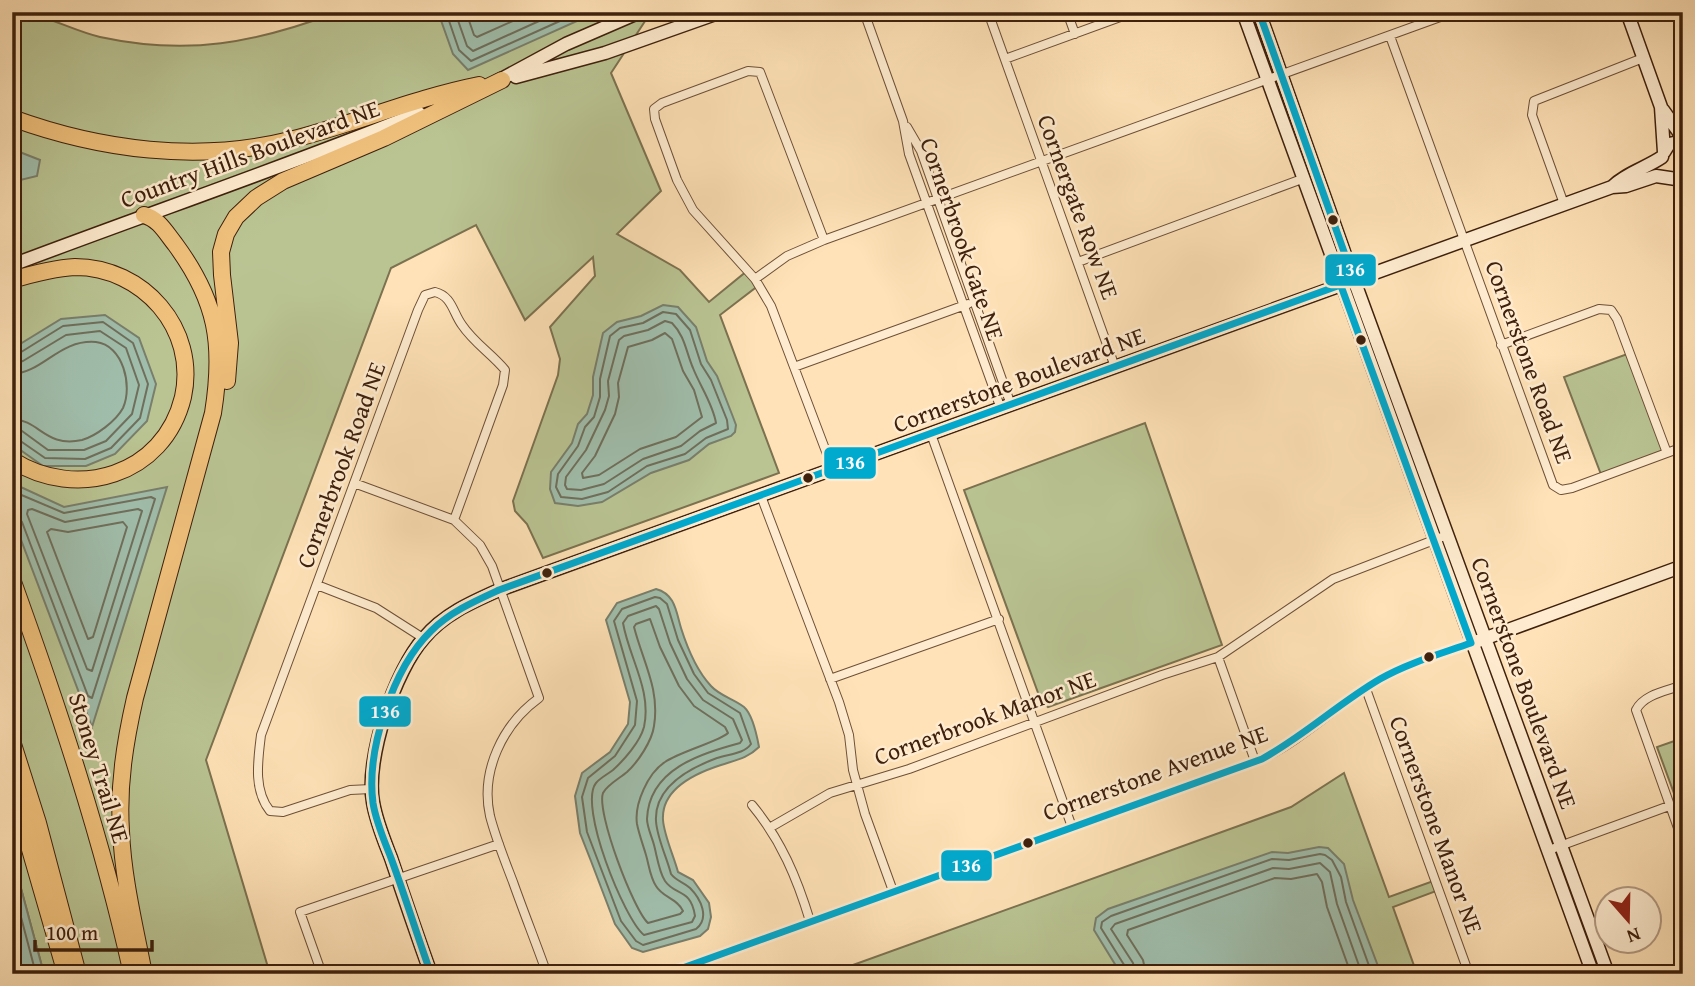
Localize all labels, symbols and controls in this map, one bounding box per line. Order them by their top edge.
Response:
street label: Country Hills Boulevard NE [115,90,384,217]
street label: Cornergate Row NE [1029,110,1128,304]
street label: Cornerbrook Gate NE [911,133,1014,345]
unlabelled marker [1326,213,1340,227]
line badge: 136 [1324,253,1377,287]
text: 136 [1335,255,1365,283]
street label: Cornerstone Road NE [1477,256,1582,468]
street label: Cornerstone Boulevard NE [888,318,1149,441]
unlabelled marker [1354,333,1368,347]
street label: Cornerbrook Road NE [287,357,394,573]
line badge: 136 [823,446,877,480]
text: 136 [835,448,865,476]
unlabelled marker [801,471,815,485]
street label: Cornerstone Boulevard NE [1463,552,1586,813]
unlabelled marker [540,566,554,580]
unlabelled marker [1422,650,1436,664]
street label: Cornerbrook Manor NE [869,661,1101,774]
street label: Stoney Trail NE [60,688,139,847]
line badge: 136 [358,695,412,728]
text: 136 [370,697,400,725]
street label: Cornerstone Manor NE [1381,711,1492,939]
street label: Cornerstone Avenue NE [1038,716,1272,829]
unlabelled marker [1021,836,1035,850]
line badge: 136 [940,849,993,882]
text: 136 [951,851,981,879]
north arrow [1594,884,1664,954]
scale bar [35,909,152,953]
text: 100 m [46,917,98,948]
text: N [1623,921,1645,951]

